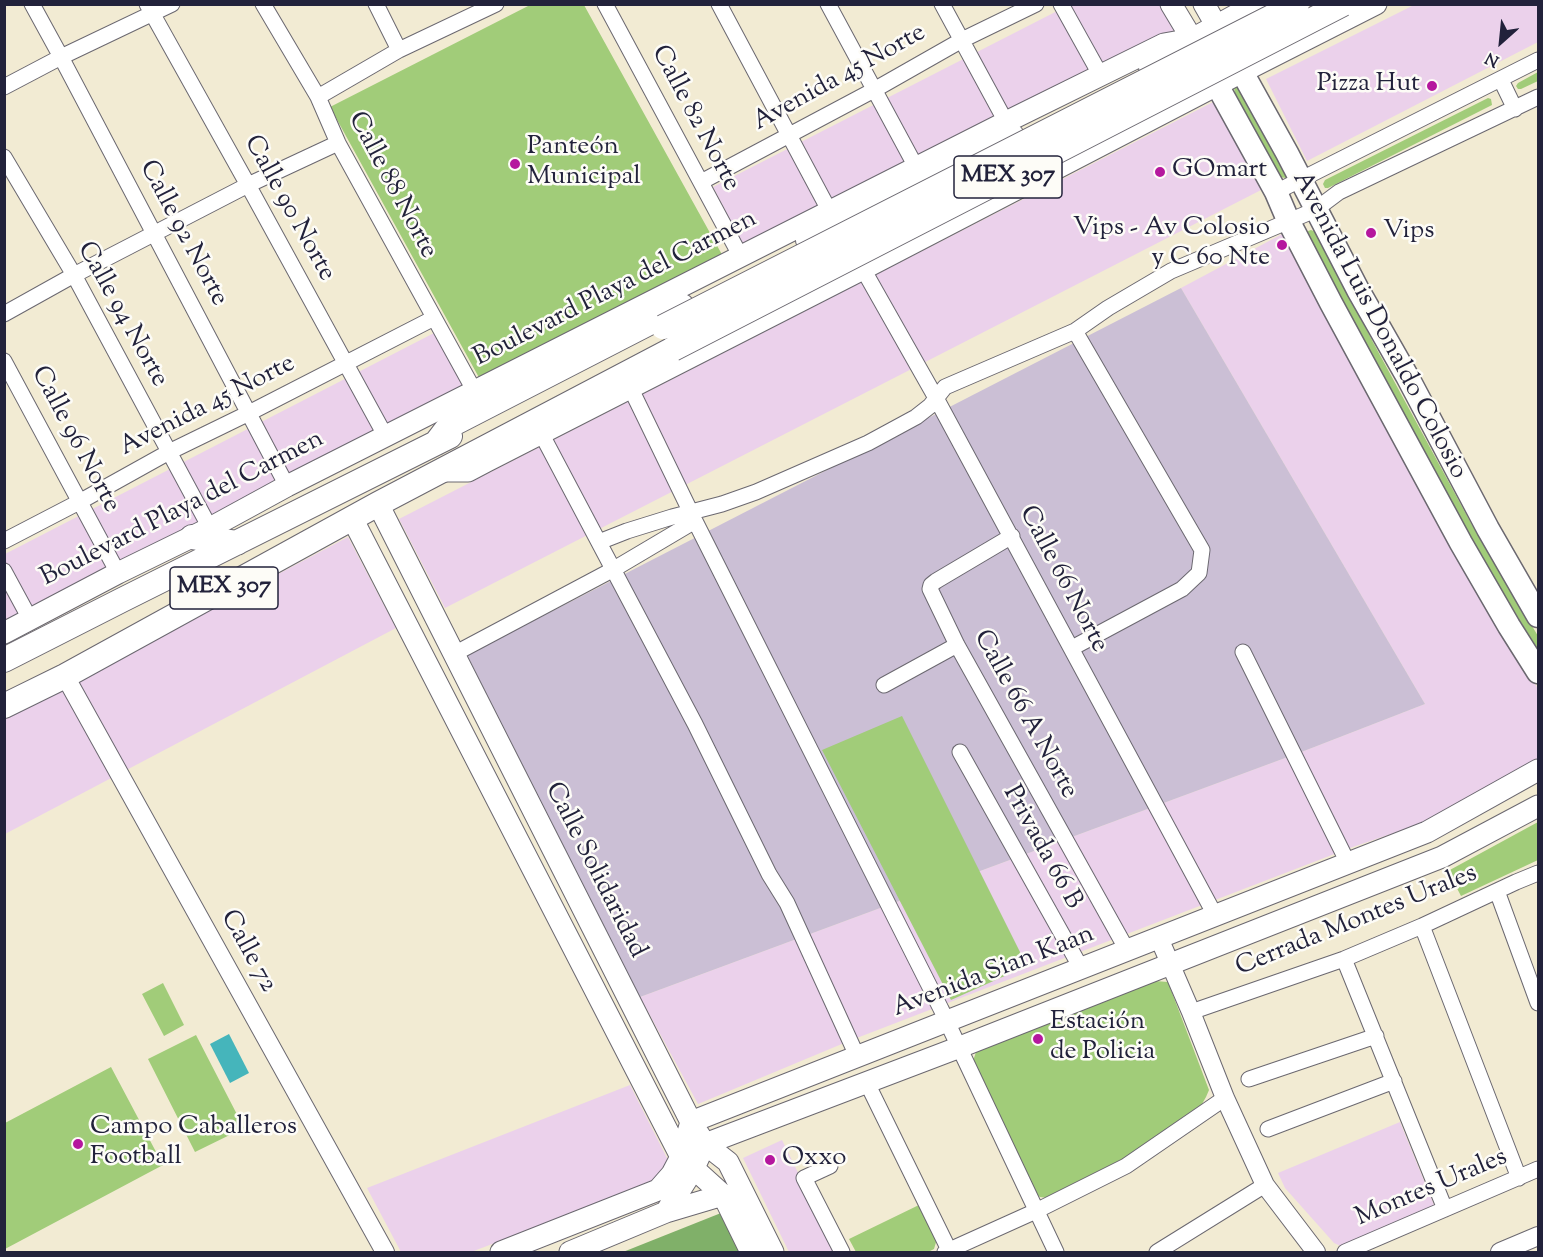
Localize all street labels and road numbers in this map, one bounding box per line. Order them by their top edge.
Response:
street label: Avenida 45 Norte [748,19,932,139]
street label: Calle 82 Norte [643,41,745,197]
street label: Calle 88 Norte [339,107,443,265]
street label: Calle 90 Norte [235,131,341,287]
street label: Calle 92 Norte [131,156,233,312]
road number: MEX 307 [954,156,1062,198]
street label: Avenida Luis Donaldo Colosio [1284,167,1472,485]
street label: Boulevard Playa del Carmen [469,205,763,375]
street label: Calle 94 Norte [68,237,174,393]
street label: Avenida 45 Norte [115,349,301,465]
street label: Calle 96 Norte [22,362,126,518]
street label: Boulevard Playa del Carmen [36,425,330,595]
street label: Calle 66 Norte [1010,501,1114,659]
road number: MEX 307 [170,567,278,609]
street label: Calle 66 A Norte [965,625,1083,805]
street label: Calle Solidaridad [536,778,652,964]
street label: Privada 66 B [994,781,1088,915]
street label: Cerrada Montes Urales [1232,859,1482,985]
street label: Calle 72 [212,905,282,999]
street label: Avenida Sian Kaan [889,920,1099,1026]
street label: Montes Urales [1351,1143,1513,1235]

